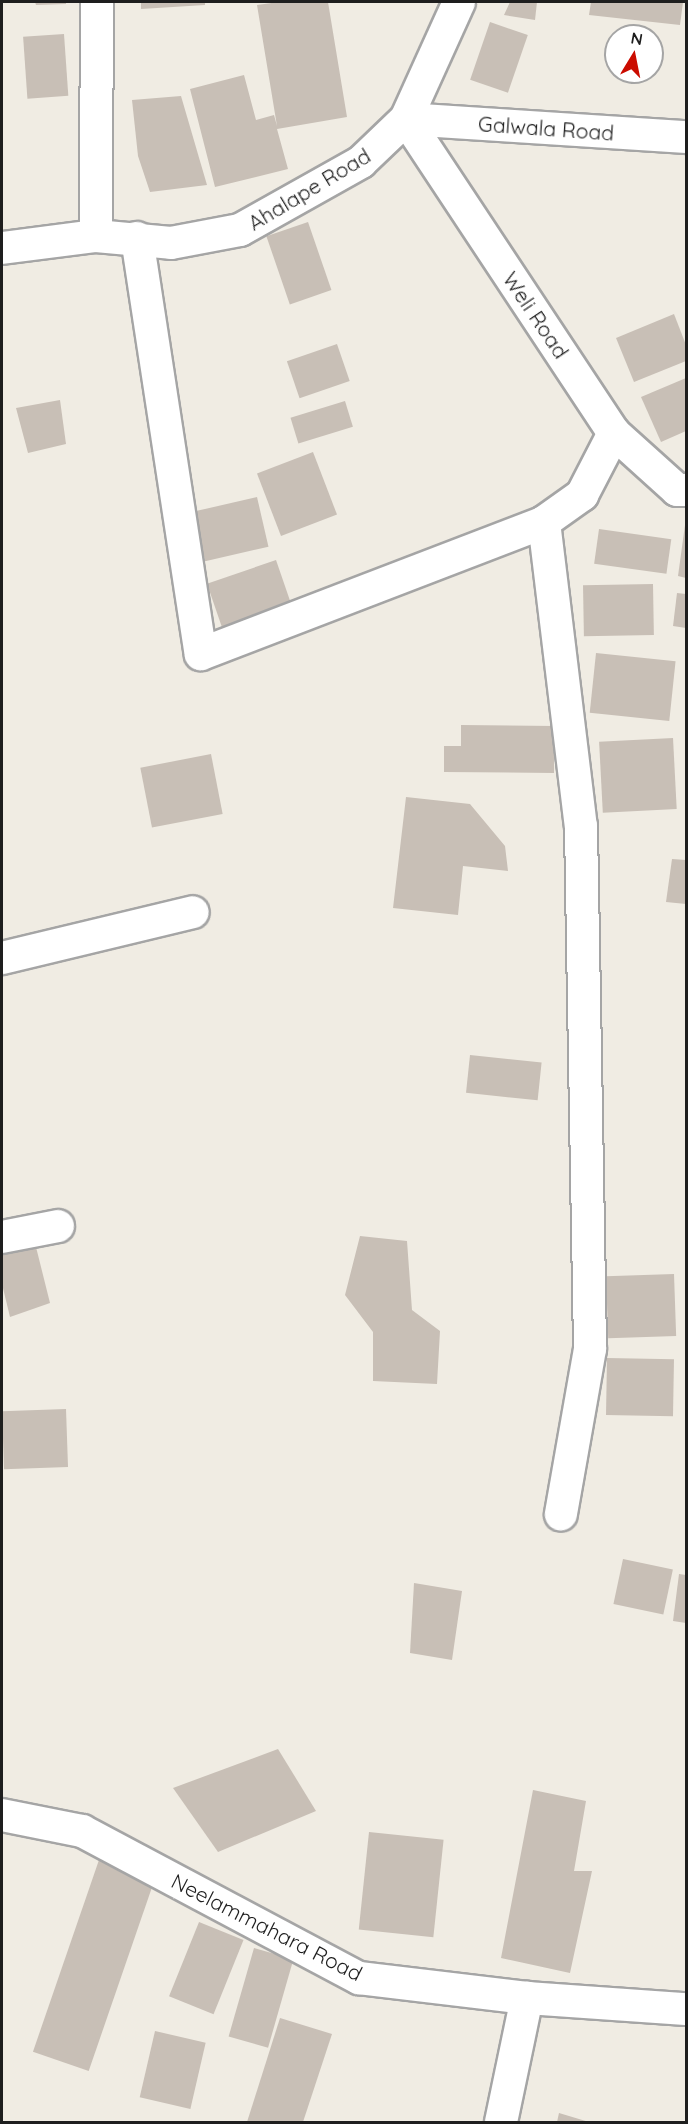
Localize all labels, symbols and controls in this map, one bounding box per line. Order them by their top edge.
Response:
north arrow [604,24,664,84]
text: N [629,27,644,49]
street label: Galwala Road [477,111,615,145]
street label: Ahalape Road [243,143,375,235]
street label: Weli Road [498,267,574,363]
street label: Neelammahara Road [167,1868,367,1986]

